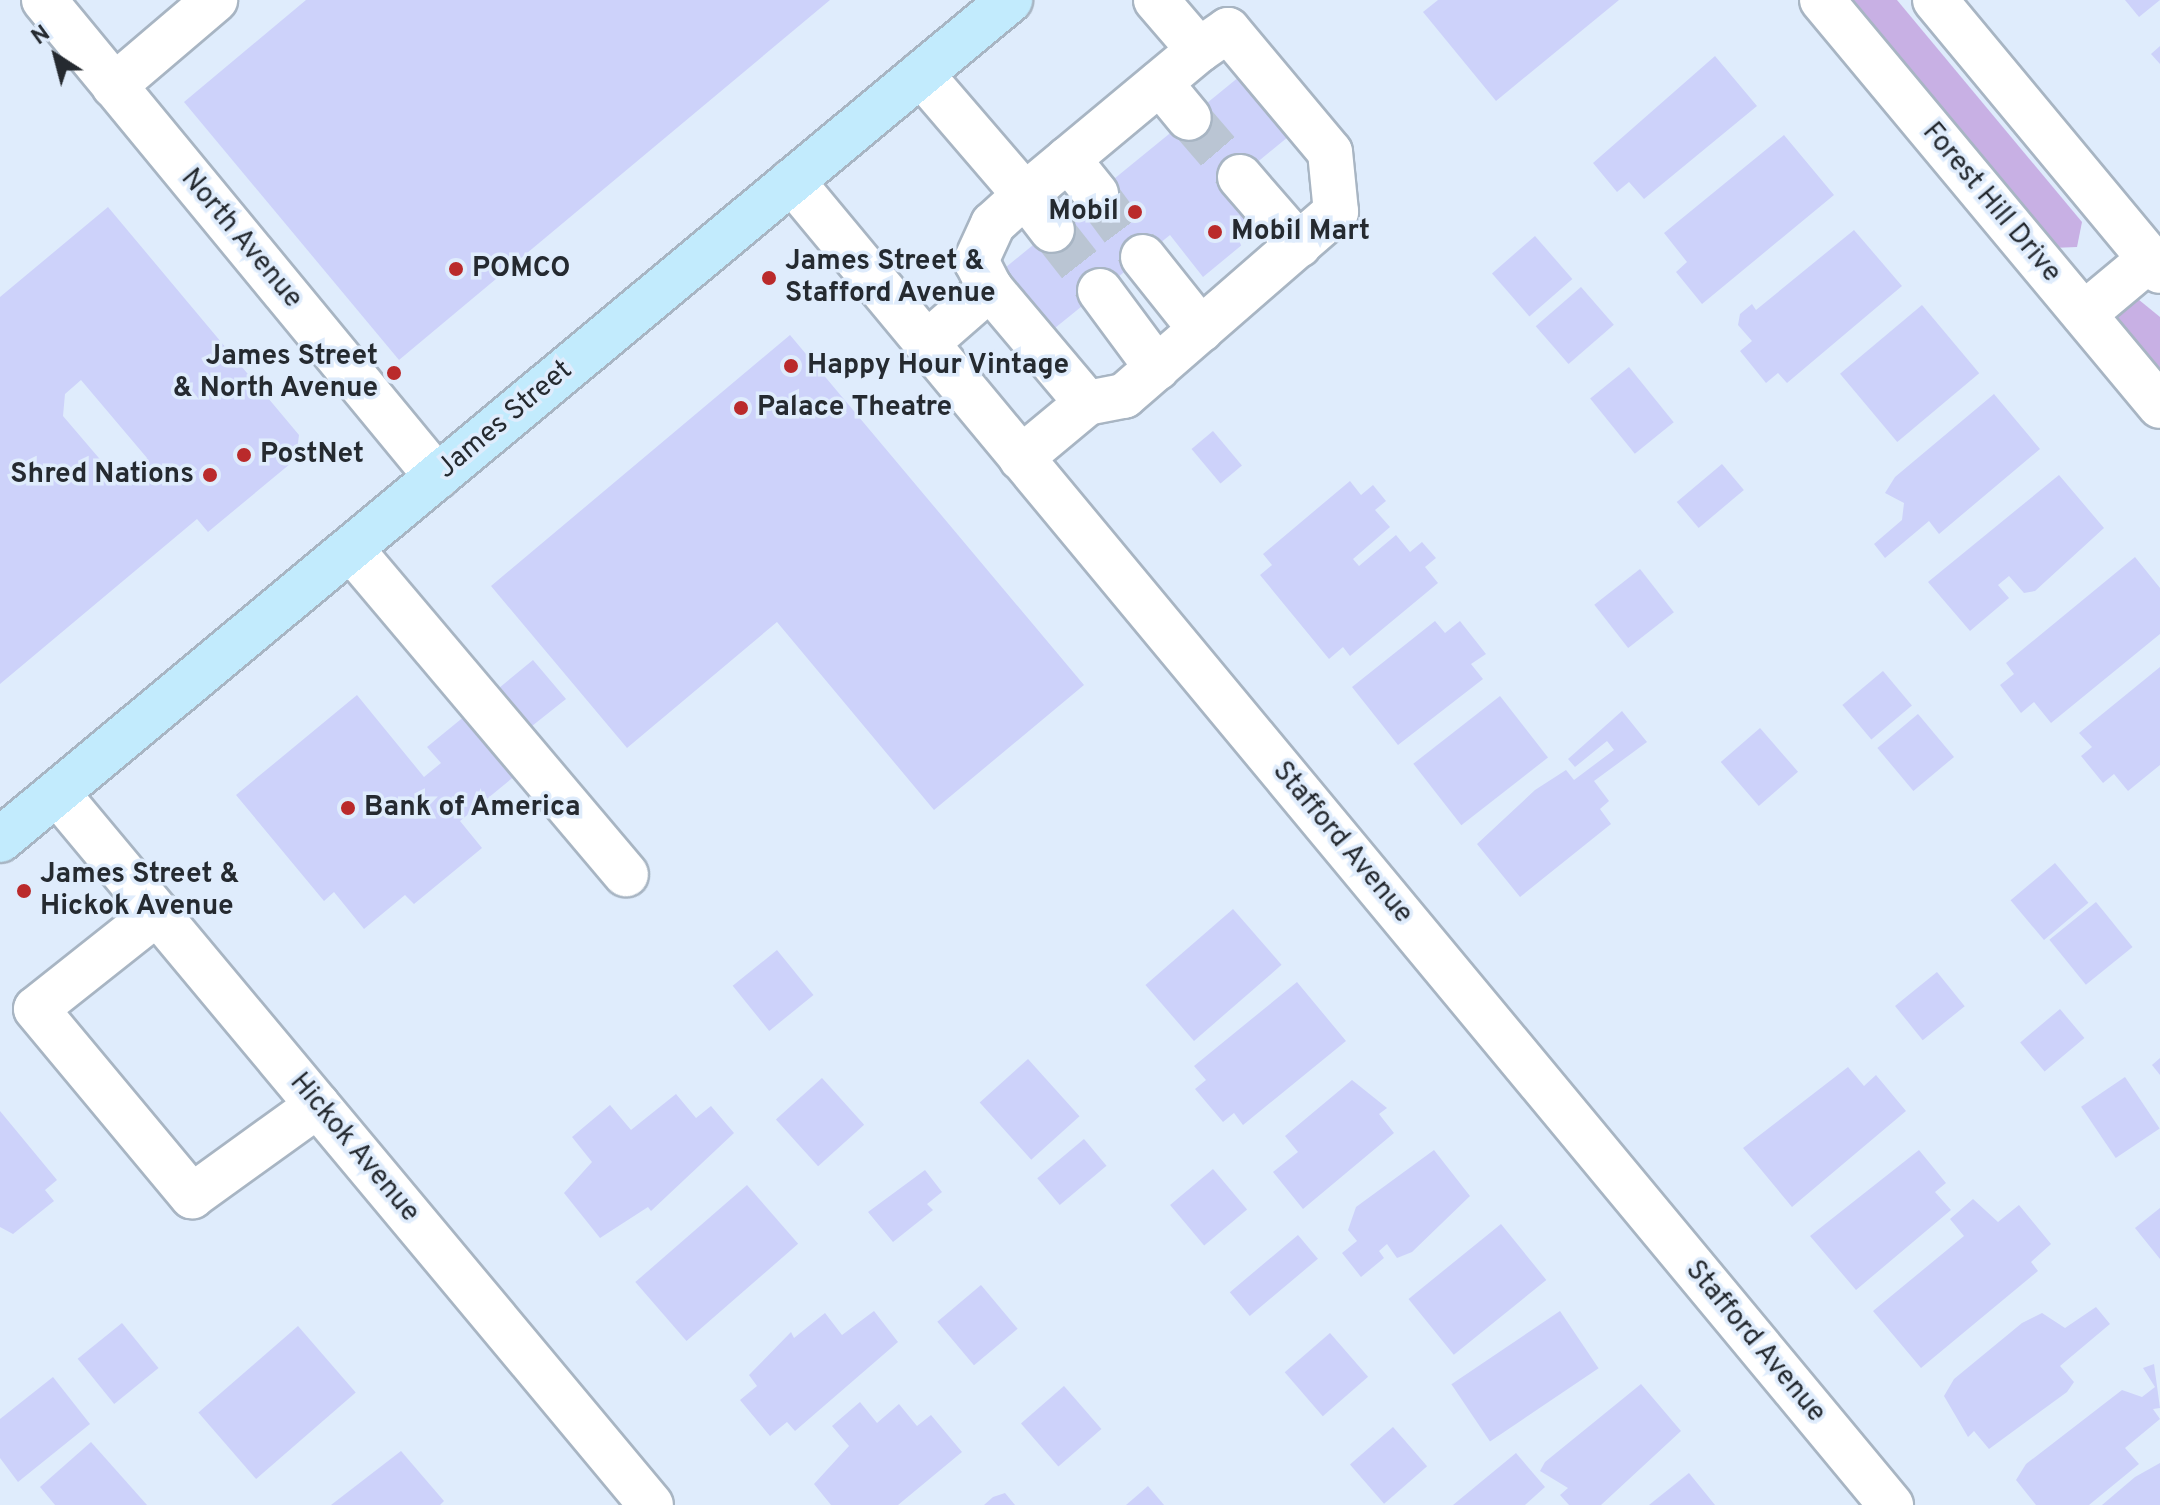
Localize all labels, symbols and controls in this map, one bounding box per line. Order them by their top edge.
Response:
north arrow [16,16,96,96]
text: N [27,21,56,52]
street label: Forest Hill Drive [1914,116,2068,290]
street label: North Avenue [173,162,309,316]
place label: Mobil [1048,195,1119,229]
marker: Mobil [1126,203,1144,221]
place label: Mobil Mart [1231,215,1370,249]
marker: Mobil Mart [1206,223,1224,241]
place label: James Street & Stafford Avenue [785,245,997,311]
place label: POMCO [472,252,570,286]
marker: POMCO [447,260,465,278]
marker: James Street & Stafford Avenue [760,269,778,287]
place label: James Street & North Avenue [172,340,378,406]
place label: Happy Hour Vintage [807,349,1070,383]
street label: James Street [431,354,579,486]
marker: Happy Hour Vintage [782,357,800,375]
marker: James Street & North Avenue [385,364,403,382]
place label: Palace Theatre [757,391,952,425]
marker: Palace Theatre [732,399,750,417]
place label: PostNet [260,438,364,472]
marker: PostNet [235,446,253,464]
place label: Shred Nations [10,458,194,492]
marker: Shred Nations [201,466,219,484]
street label: Stafford Avenue [1264,755,1420,931]
place label: Bank of America [364,791,582,825]
marker: Bank of America [339,799,357,817]
place label: James Street & Hickok Avenue [40,858,239,924]
marker: James Street & Hickok Avenue [15,882,33,900]
street label: Hickok Avenue [282,1066,426,1230]
street label: Stafford Avenue [1677,1254,1833,1430]

